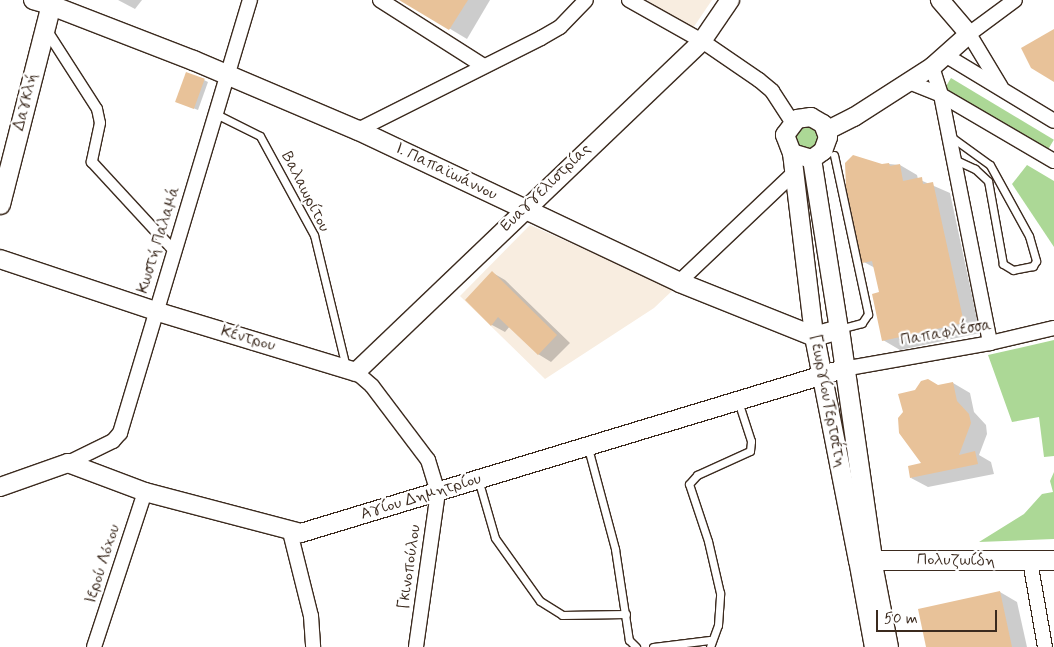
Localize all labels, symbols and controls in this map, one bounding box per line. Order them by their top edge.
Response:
street label: Δαγκλή [10,71,42,133]
street label: Ι. Παπαϊωάννου [392,139,500,205]
street label: Ευαγγελιστρίας [497,140,595,236]
street label: Βαλαωρίτου [277,149,333,235]
street label: Κωστή Παλαμά [134,184,184,296]
street label: Παπαφλέσσα [899,316,993,350]
street label: Κέντρου [219,322,277,356]
street label: ΓεωργίουΤερτσέτη [805,333,849,469]
street label: Αγίου Δημητρίου [358,470,484,524]
street label: Ιερού Λόχου [81,522,125,606]
street label: Γκινοπούλου [395,524,425,610]
street label: Πολυζωίδη [917,551,995,571]
scale bar [879,600,1000,632]
text: 50 m [884,609,918,629]

